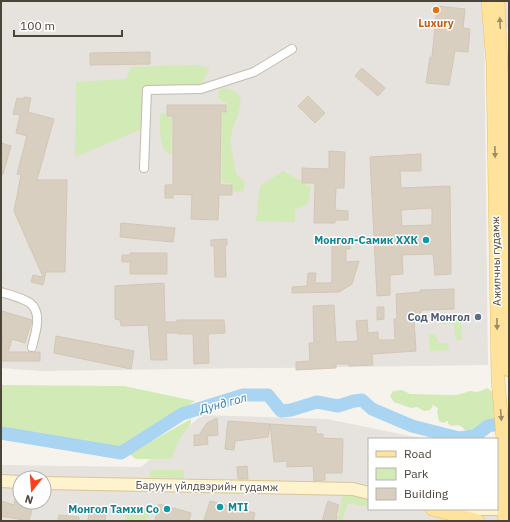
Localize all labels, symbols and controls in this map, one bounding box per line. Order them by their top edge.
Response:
marker: Luxury [431,5,441,15]
scale bar [14,12,122,38]
place label: Luxury [418,16,454,30]
one-way arrow [496,17,503,29]
text: 100 m [20,18,55,33]
one-way arrow [492,146,498,159]
street label: Ажилчны гудамж [488,215,504,306]
place label: Монгол-Самик ХХК [314,233,418,247]
marker: Монгол-Самик ХХК [421,235,431,245]
place label: Сод Монгол [407,310,470,324]
marker: Сод Монгол [473,312,483,322]
one-way arrow [494,318,500,331]
water label: Дунд гол [197,389,249,417]
one-way arrow [497,409,504,421]
legend [368,438,498,510]
text: Road [404,446,432,461]
text: Park [404,466,429,481]
north arrow [12,470,52,510]
street label: Баруун үйлдвэрийн гудамж [136,478,279,494]
text: Building [404,486,449,501]
text: N [23,492,35,507]
place label: MTI [228,500,248,514]
place label: Монгол Тамхи Со [68,502,159,516]
marker: MTI [215,502,225,512]
marker: Монгол Тамхи Со [162,504,172,514]

